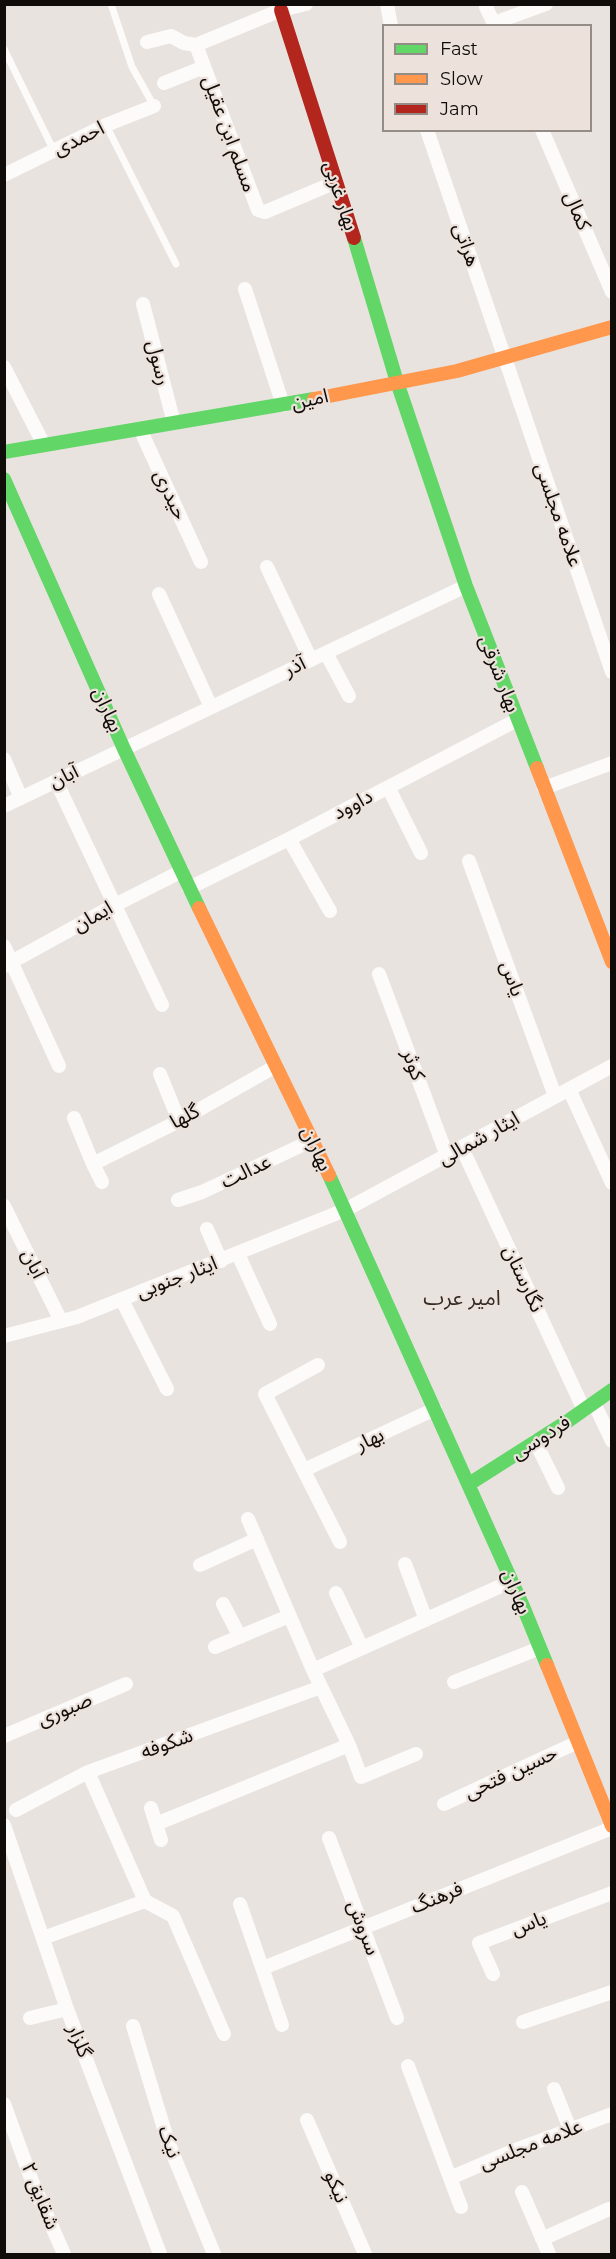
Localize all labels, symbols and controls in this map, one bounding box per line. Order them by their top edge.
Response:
legend [382,24,592,132]
text: Fast [440,38,478,60]
text: Slow [440,68,483,90]
street label: مسلم ابن عقیل [197,73,261,195]
text: Jam [440,98,479,120]
street label: احمدی [49,116,109,162]
street label: بهار غربی [318,158,362,234]
street label: کمال [558,188,596,234]
street label: هراتی [447,220,485,270]
street label: رسول [141,338,175,388]
street label: امین [289,384,331,416]
street label: علامه مجلسی [529,460,587,570]
street label: حیدری [148,466,192,524]
street label: بهار شرقی [473,632,525,716]
street label: آذر [280,652,310,682]
street label: بهاران [87,684,127,736]
street label: آبان [46,760,82,794]
street label: داوود [329,785,377,825]
street label: ایمان [69,896,117,938]
street label: یاس [495,958,529,1000]
street label: کوثر [396,1046,430,1084]
street label: گلها [166,1099,204,1135]
street label: ایثار شمالی [434,1107,524,1171]
street label: بهاران [295,1123,337,1175]
street label: عدالت [217,1150,275,1194]
street label: نگارستان [497,1242,549,1316]
street label: آبان [16,1245,50,1283]
street label: ایثار جنوبی [133,1252,221,1304]
district label: امیر عرب [423,1286,501,1312]
street label: فردوسی [507,1411,575,1465]
street label: بهار [352,1423,388,1457]
street label: بهاران [496,1566,536,1618]
street label: صبوری [34,1688,96,1732]
street label: شکوفه [138,1723,196,1765]
street label: حسین فتحی [461,1741,561,1805]
street label: فرهنگ [408,1877,466,1919]
street label: سروش [342,1897,384,1959]
street label: یاس [508,1906,550,1942]
street label: گلزار [62,2021,96,2061]
street label: علامه مجلسی [476,2114,586,2176]
street label: نیک [152,2123,186,2161]
street label: شقایق ۲ [16,2159,64,2233]
street label: نیکو [319,2167,353,2207]

